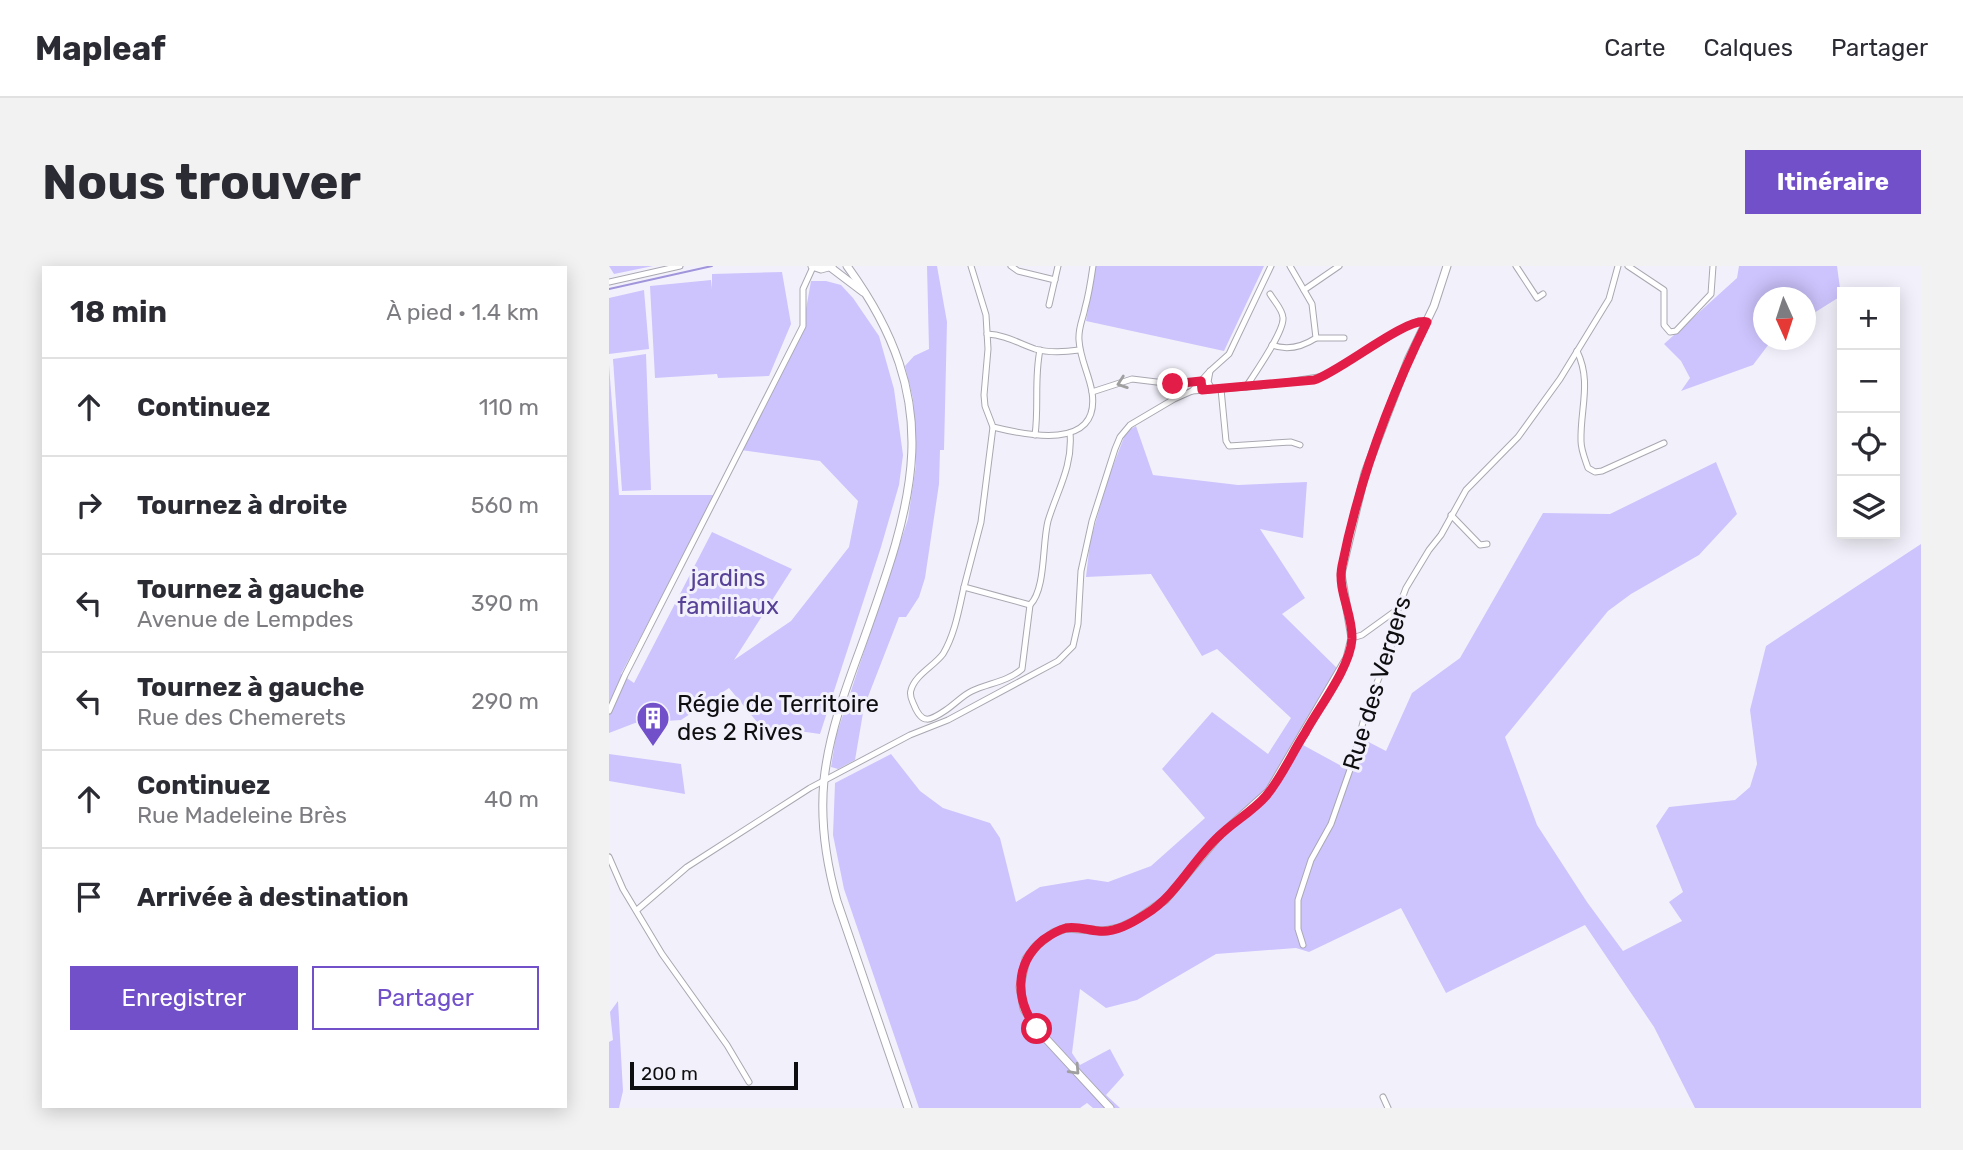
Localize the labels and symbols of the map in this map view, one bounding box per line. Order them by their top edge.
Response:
north arrow [1753,287,1816,350]
route end [1157,368,1188,399]
one-way arrow [1116,375,1128,389]
park label: jardins familiaux [677,564,779,620]
street label: Rue des Vergers [1337,593,1417,773]
place label: Régie de Territoire des 2 Rives [677,690,879,746]
building icon: Régie de Territoire des 2 Rives [634,699,672,748]
route start [1021,1013,1052,1044]
scale bar [630,1059,798,1091]
one-way arrow [1066,1062,1079,1075]

